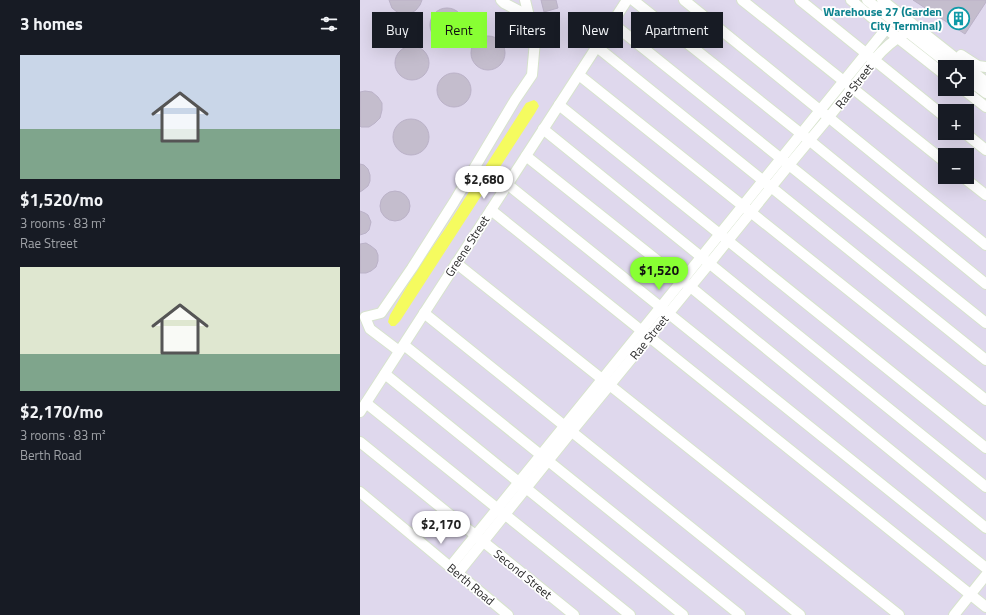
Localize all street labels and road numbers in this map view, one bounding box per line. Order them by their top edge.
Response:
street label: Rae Street [830,59,878,113]
street label: Greene Street [440,211,494,280]
street label: Rae Street [625,310,674,364]
street label: Second Street [490,544,557,604]
street label: Berth Road [443,558,499,610]

